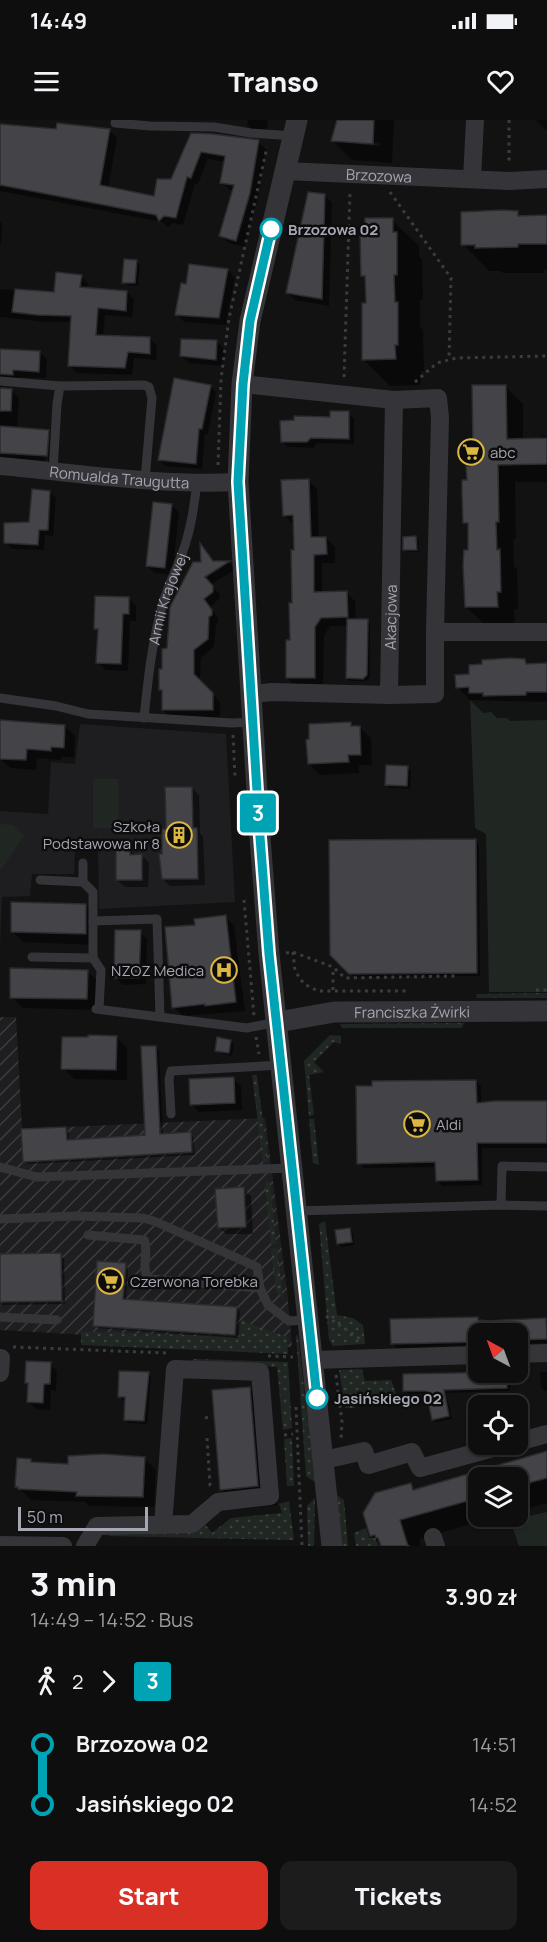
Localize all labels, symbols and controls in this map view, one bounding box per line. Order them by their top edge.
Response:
text: 14:49 [30,6,87,36]
text: Transo [228,63,319,100]
icon: menu [30,65,63,98]
icon: heart [484,65,517,98]
street label: Brzozowa [346,163,412,187]
marker: Brzozowa 02 [260,218,282,240]
place label: Brzozowa 02 [288,219,378,240]
supermarket icon: abc [456,437,486,467]
place label: abc [490,442,516,463]
street label: Romualda Traugutta [49,461,190,493]
street label: Armii Krajowej [143,550,192,647]
street label: Akacjowa [379,584,401,650]
line badge: 3 [238,794,278,832]
text: 3 [252,799,264,827]
place label: Szkoła Podstawowa nr 8 [43,816,160,854]
building icon: Szkoła Podstawowa nr 8 [164,820,194,850]
hospital icon: NZOZ Medica [209,955,239,985]
place label: NZOZ Medica [111,960,204,981]
street label: Franciszka Żwirki [354,1001,470,1022]
supermarket icon: Aldi [402,1109,432,1139]
place label: Aldi [436,1114,461,1135]
supermarket icon: Czerwona Torebka [95,1266,125,1296]
place label: Czerwona Torebka [130,1271,258,1292]
north arrow [468,1323,528,1383]
map controls [468,1323,528,1527]
marker: Jasińskiego 02 [306,1387,328,1409]
place label: Jasińskiego 02 [334,1388,442,1409]
button: locate [468,1395,528,1455]
button: layers [468,1467,528,1527]
scale bar [18,1504,148,1532]
text: 50 m [27,1506,63,1528]
text: 3 min [30,1561,117,1606]
text: 3.90 zł [445,1582,517,1612]
text: 14:49 – 14:52 · Bus [30,1606,194,1633]
icon: walk [30,1665,63,1698]
icon: forward [92,1665,125,1698]
text: 3 [146,1667,159,1695]
text: 2 [72,1668,83,1695]
text: Brzozowa 02 [76,1729,208,1759]
text: 14:51 [472,1731,517,1758]
text: Jasińskiego 02 [76,1789,234,1819]
text: 14:52 [469,1791,517,1818]
button: Start [30,1861,268,1930]
button: Tickets [280,1861,517,1930]

